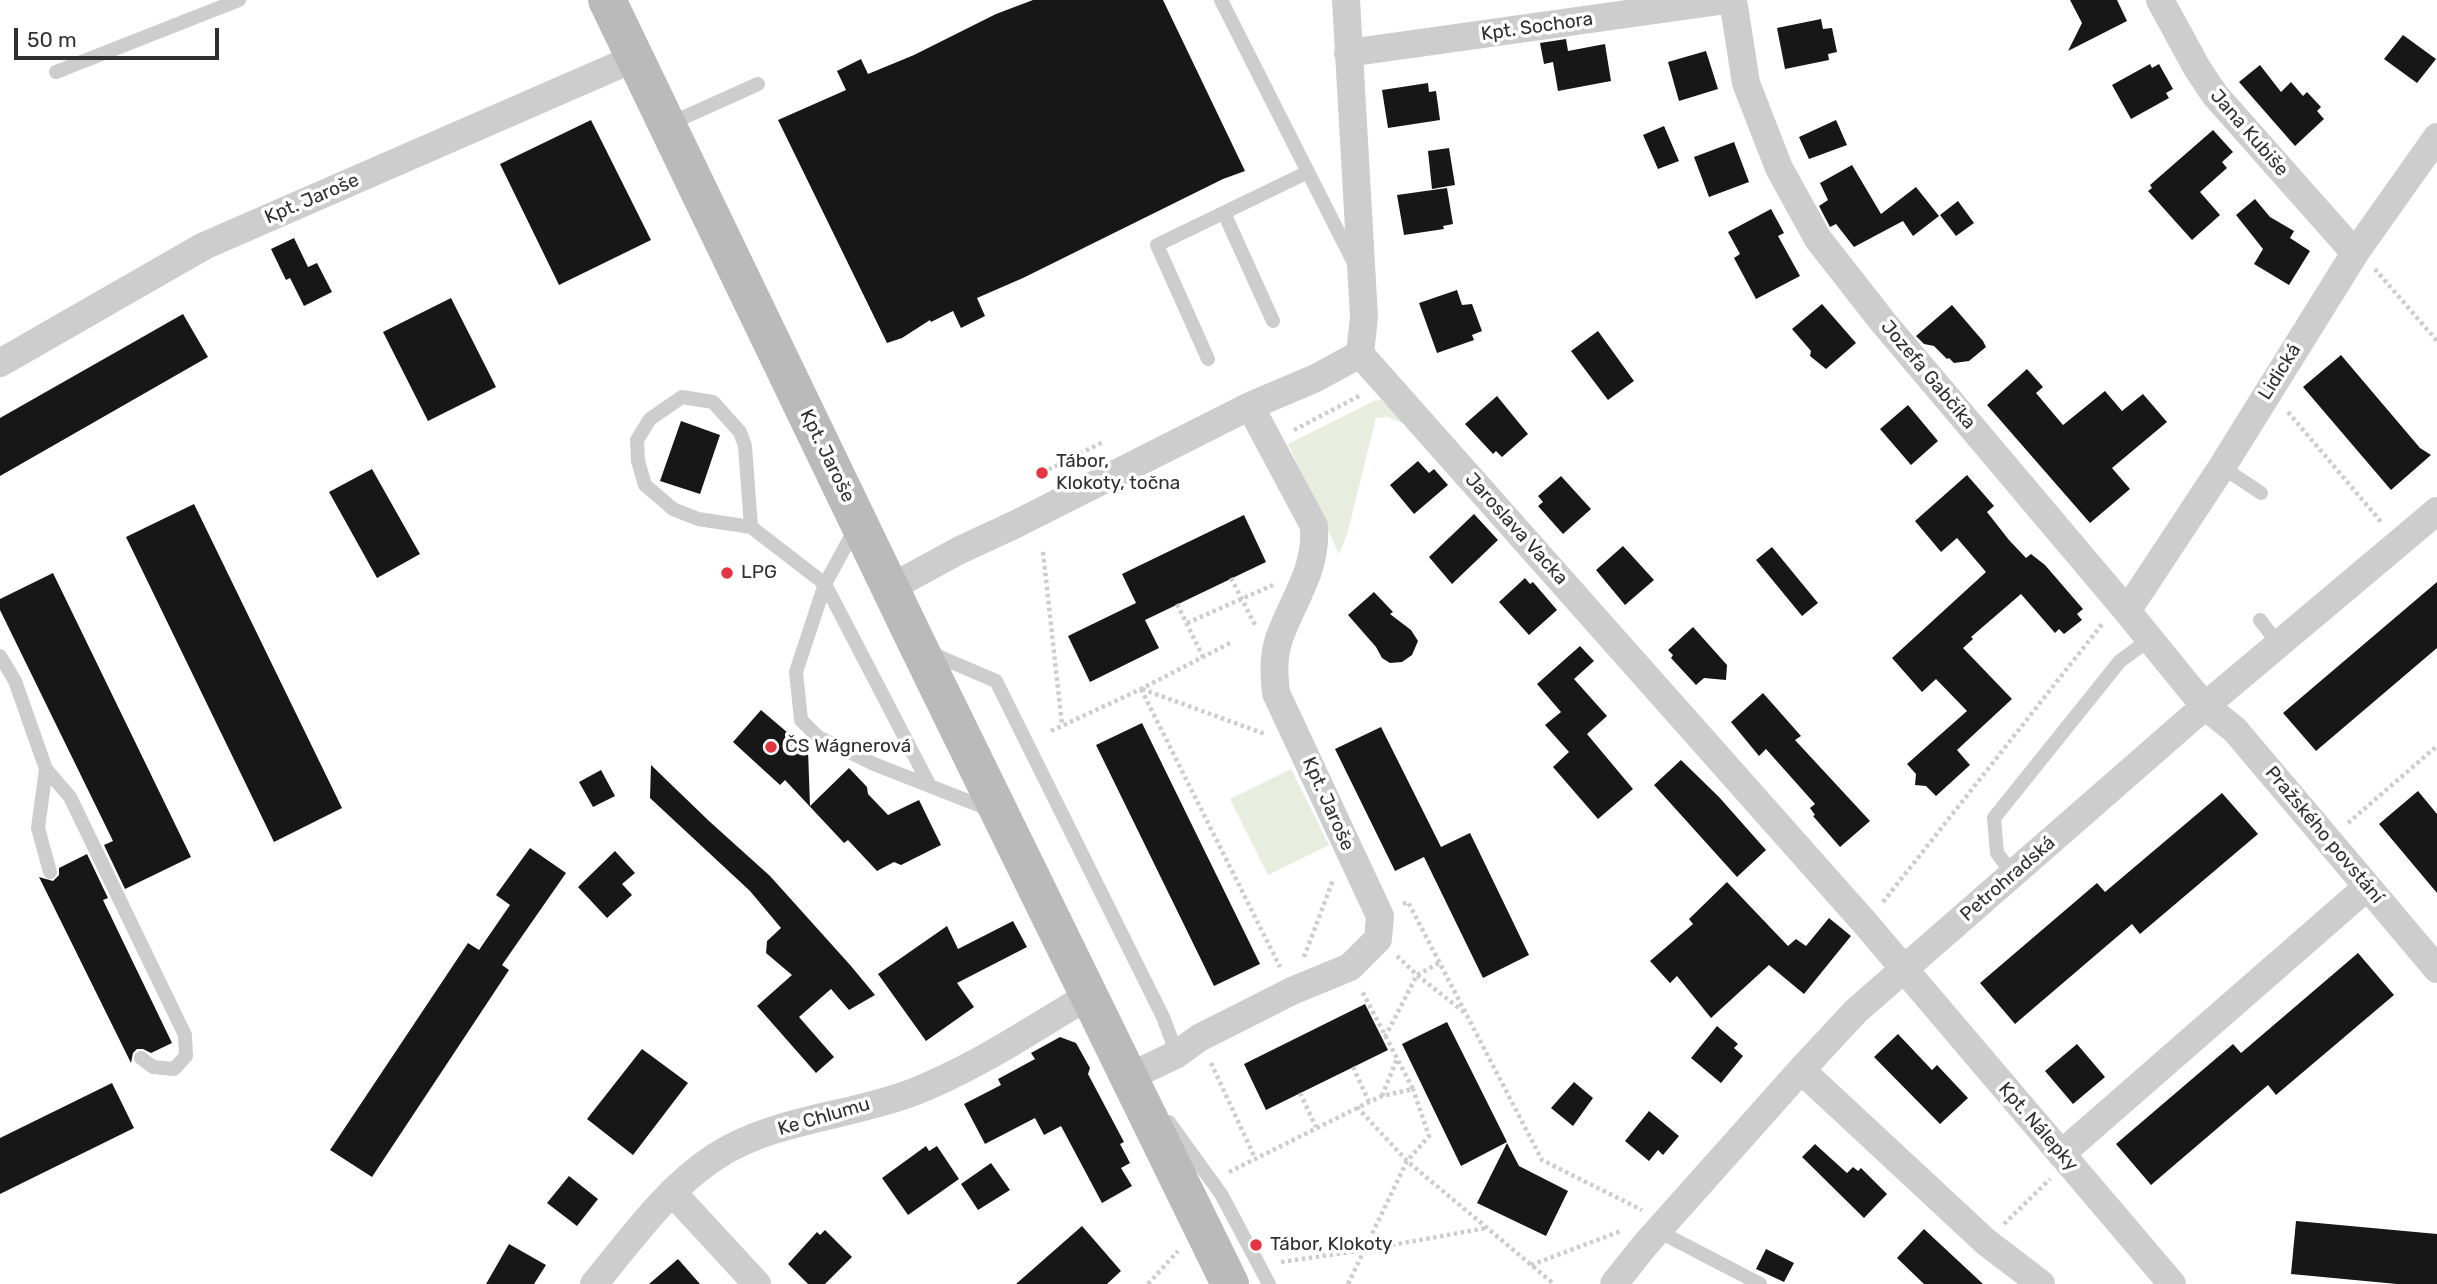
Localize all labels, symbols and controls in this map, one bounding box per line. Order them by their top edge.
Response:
street label: Kpt. Sochora [1480,8,1594,46]
scale bar [18,14,222,58]
text: 50 m [27,27,77,52]
street label: Jana Kubiše [2205,85,2293,181]
street label: Kpt. Jaroše [261,169,363,229]
street label: Jozefa Gabčíka [1876,316,1980,434]
street label: Lidická [2254,340,2306,404]
street label: Kpt. Jaroše [795,406,859,506]
place label: Tábor, Klokoty, točna [1056,451,1180,495]
marker: Tábor, Klokoty, točna [1034,465,1050,481]
street label: Jaroslava Vacka [1460,468,1572,590]
place label: LPG [741,562,777,584]
marker: LPG [719,565,735,581]
place label: ČS Wágnerová [785,736,911,758]
marker: ČS Wágnerová [763,739,779,755]
street label: Kpt. Jaroše [1297,754,1359,854]
street label: Pražského povstání [2260,762,2388,908]
street label: Petrohradská [1956,832,2060,926]
street label: Kpt. Nálepky [1993,1078,2083,1176]
street label: Ke Chlumu [775,1093,873,1141]
place label: Tábor, Klokoty [1270,1234,1393,1256]
marker: Tábor, Klokoty [1248,1237,1264,1253]

